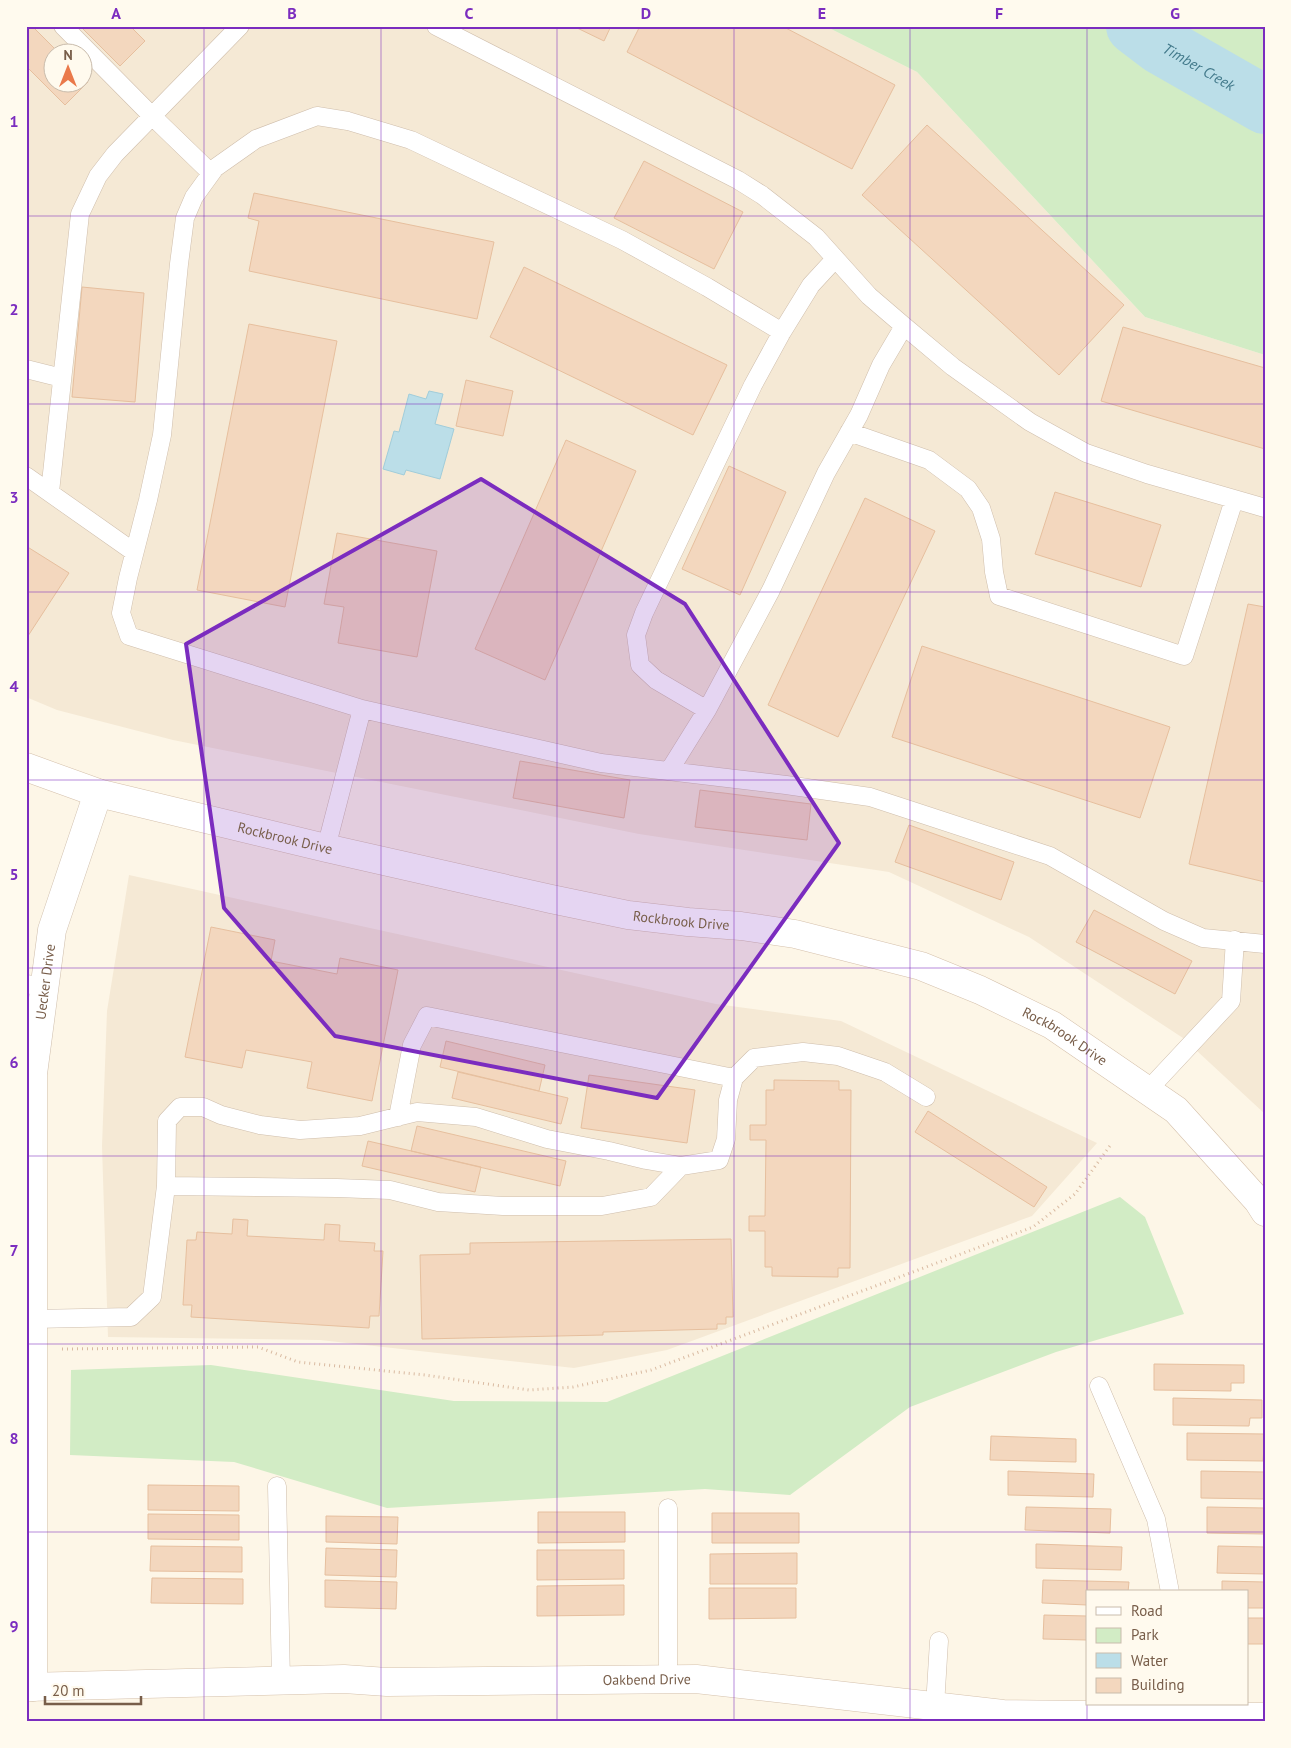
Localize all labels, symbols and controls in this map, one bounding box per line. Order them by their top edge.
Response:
text: A [111,3,121,23]
text: B [287,3,297,23]
text: C [465,3,474,23]
text: D [641,3,651,23]
text: E [818,3,826,23]
text: F [995,3,1003,23]
text: G [1170,3,1180,23]
water label: Timber Creek [1160,39,1239,95]
north arrow [42,42,92,92]
text: N [63,46,73,64]
text: 1 [9,111,19,131]
text: 2 [9,299,19,319]
text: 3 [9,487,19,507]
text: 4 [9,676,19,696]
street label: Rockbrook Drive [236,818,334,858]
text: 5 [9,864,19,884]
street label: Rockbrook Drive [632,907,730,934]
street label: Uecker Drive [31,943,59,1021]
street label: Rockbrook Drive [1019,1003,1111,1069]
text: 6 [9,1052,19,1072]
text: 7 [9,1240,19,1260]
text: 8 [9,1428,19,1448]
legend [1086,1590,1248,1706]
text: Road [1131,1601,1163,1620]
text: 9 [9,1616,19,1636]
text: Park [1131,1625,1159,1644]
text: Water [1131,1651,1168,1670]
street label: Oakbend Drive [603,1670,691,1689]
scale bar [45,1673,141,1705]
text: Building [1131,1675,1185,1694]
text: 20 m [52,1681,85,1700]

